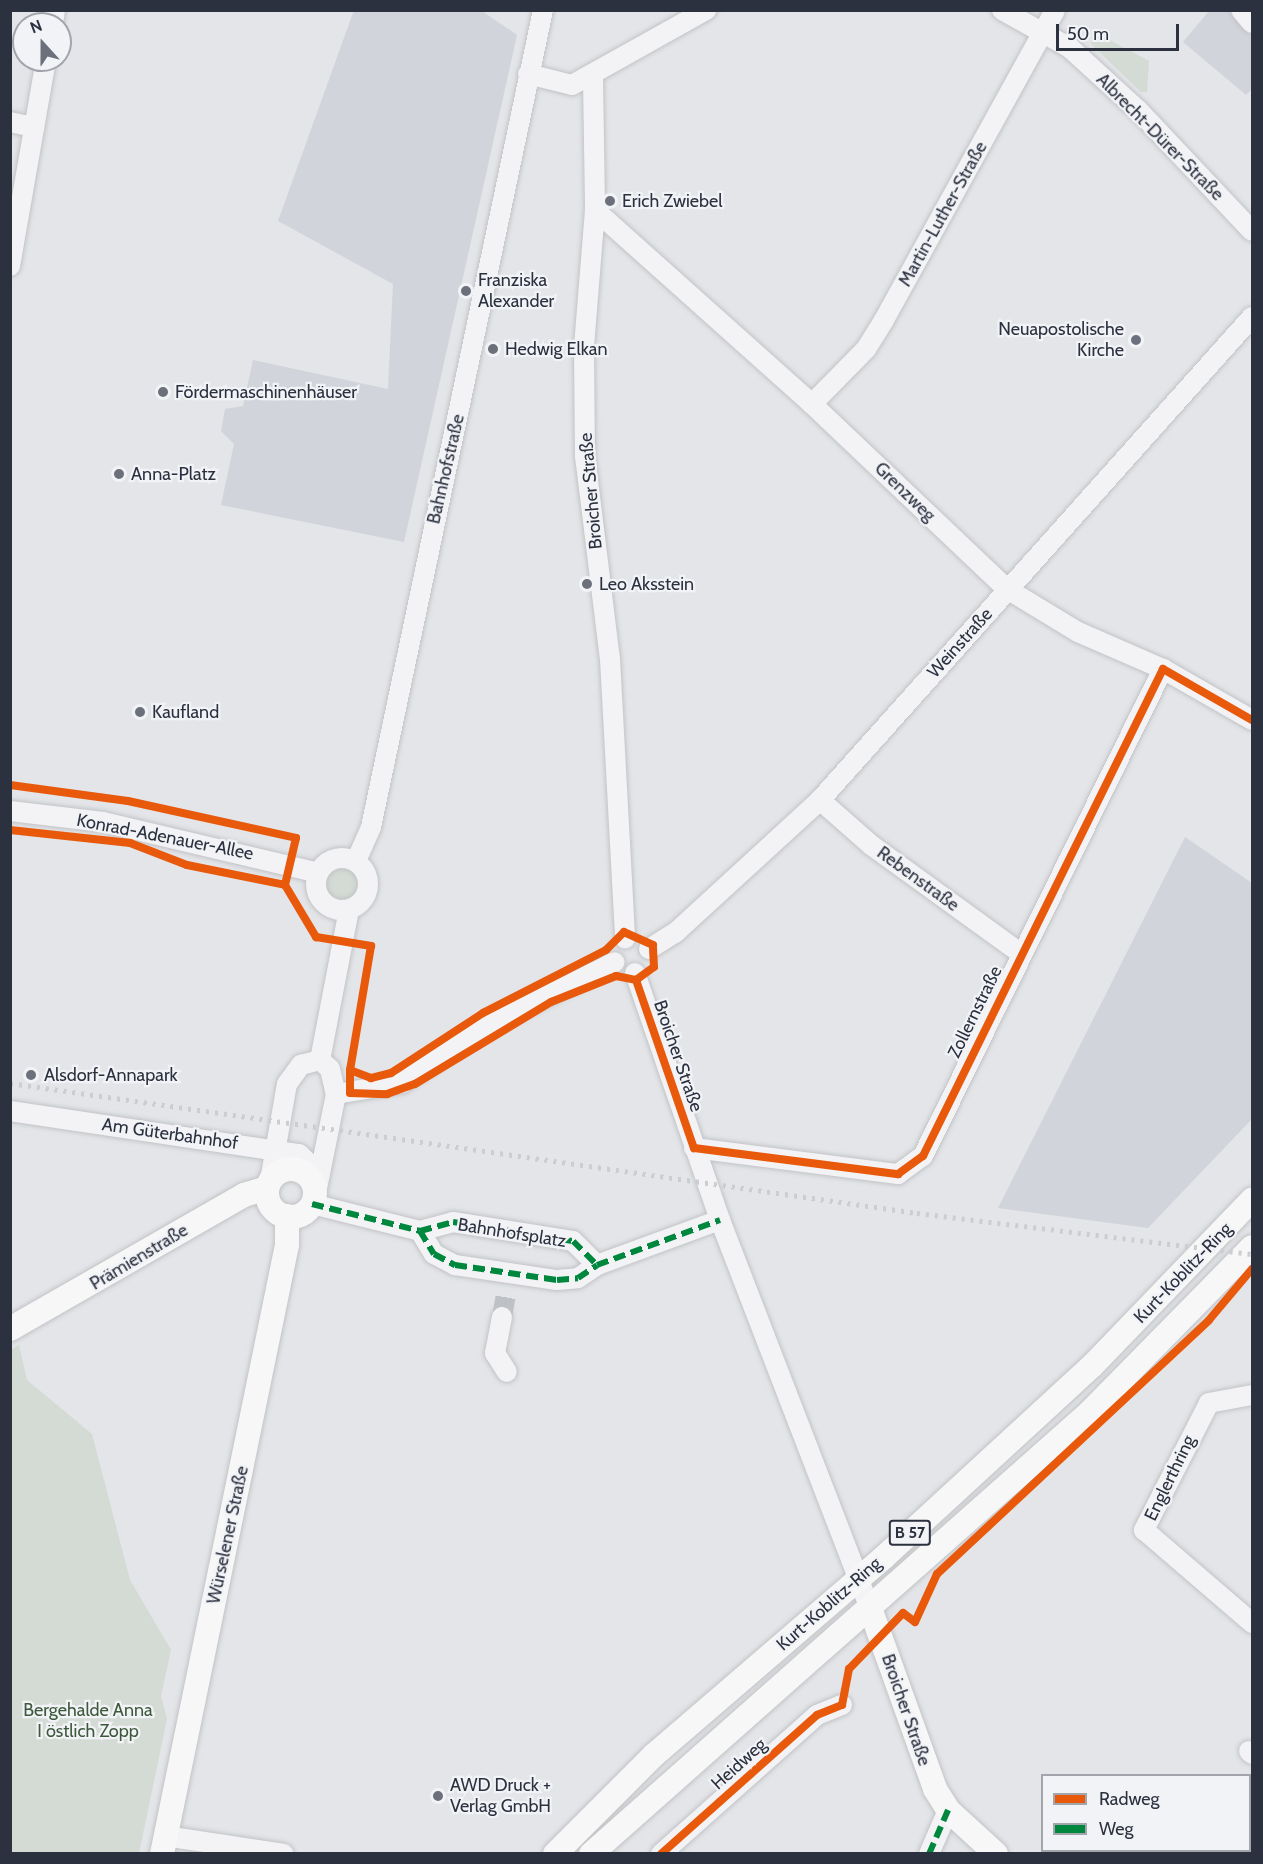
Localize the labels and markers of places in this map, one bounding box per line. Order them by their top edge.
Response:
place label: Erich Zwiebel [622,190,722,212]
marker: Erich Zwiebel [603,194,617,208]
place label: Franziska Alexander [478,270,554,312]
marker: Franziska Alexander [459,284,473,298]
place label: Neuapostolische Kirche [998,319,1124,362]
marker: Neuapostolische Kirche [1129,333,1143,347]
place label: Hedwig Elkan [505,338,607,360]
marker: Hedwig Elkan [486,342,500,356]
place label: Fördermaschinenhäuser [175,381,357,403]
marker: Fördermaschinenhäuser [156,385,170,399]
place label: Anna-Platz [131,463,216,485]
marker: Anna-Platz [112,467,126,481]
place label: Leo Aksstein [599,573,694,595]
marker: Leo Aksstein [580,577,594,591]
place label: Kaufland [152,701,219,723]
marker: Kaufland [133,705,147,719]
place label: Alsdorf-Annapark [44,1064,178,1086]
marker: Alsdorf-Annapark [22,1066,40,1084]
place label: AWD Druck + Verlag GmbH [450,1775,551,1818]
marker: AWD Druck + Verlag GmbH [431,1789,445,1803]

